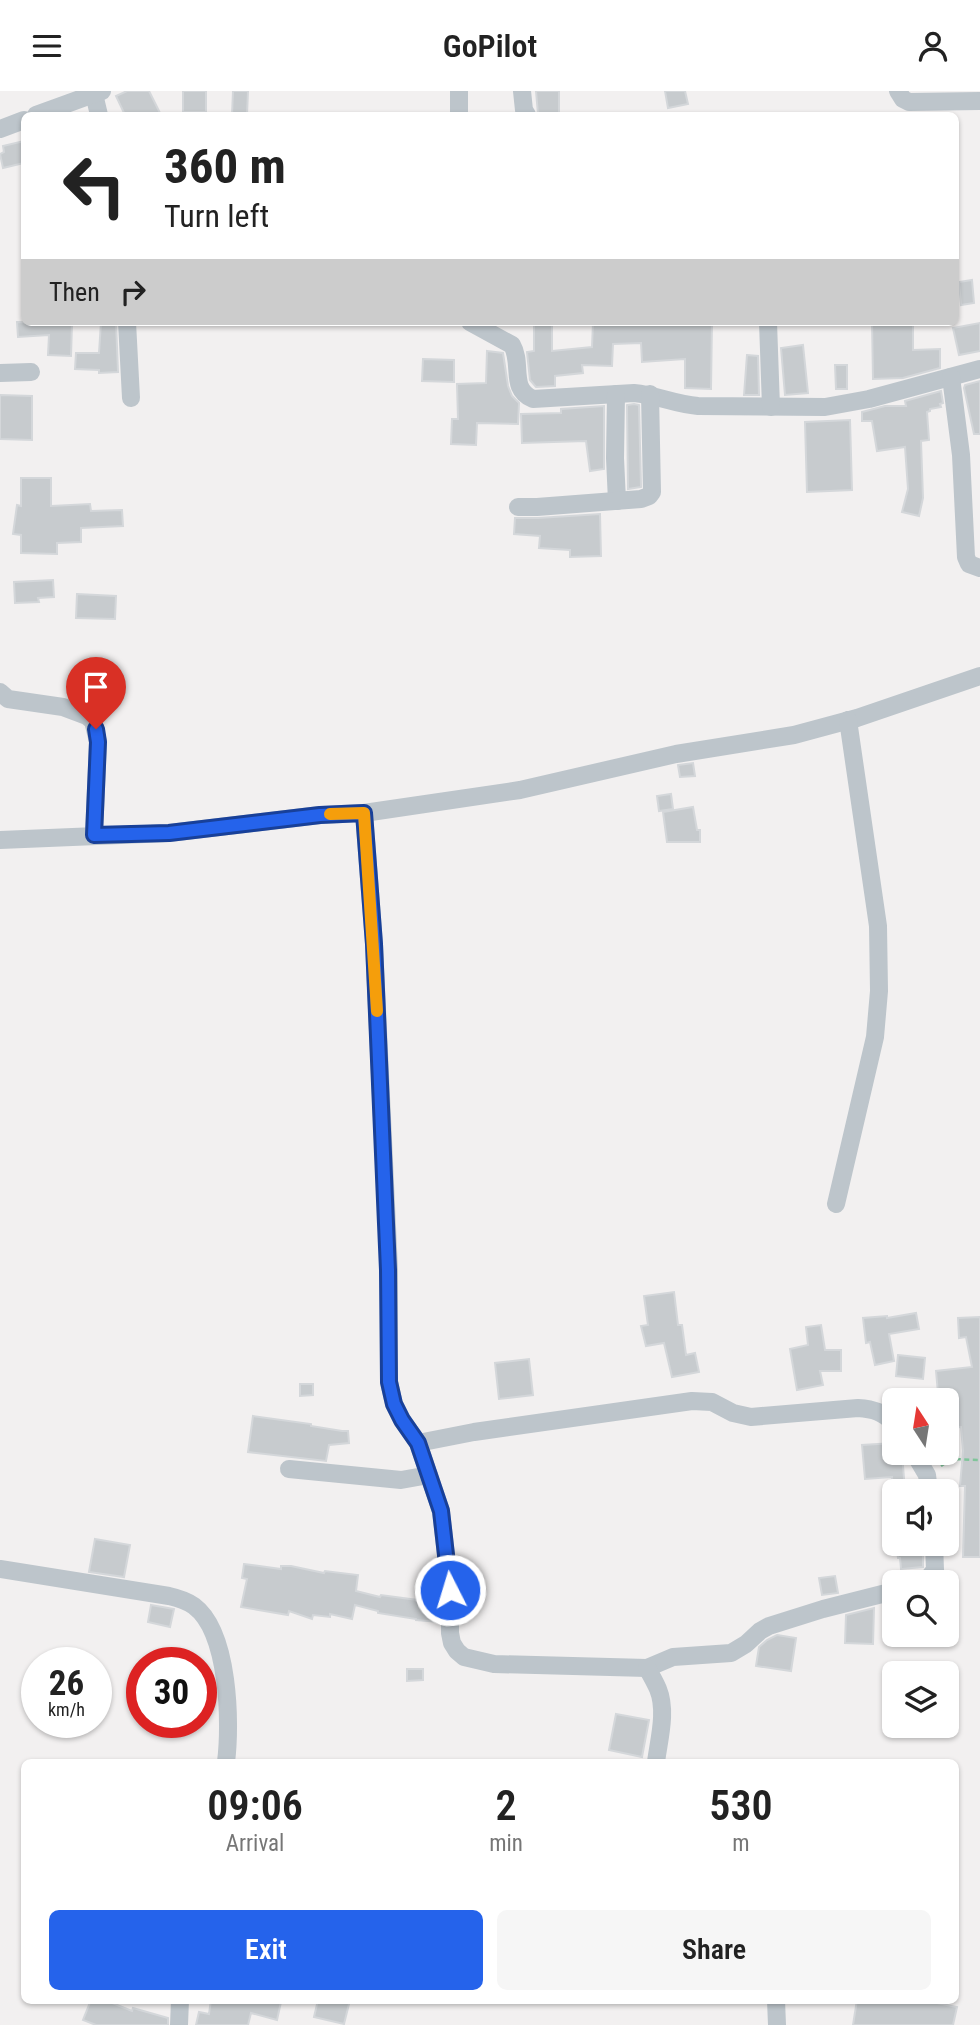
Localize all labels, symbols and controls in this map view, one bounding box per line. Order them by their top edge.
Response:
icon: menu [28,27,66,65]
text: GoPilot [443,27,537,65]
icon: person [914,27,952,65]
text: 360 m [164,138,286,195]
icon: left [49,140,140,231]
text: Turn left [164,197,269,235]
icon: right [114,273,152,311]
text: Then [49,277,100,307]
pin [66,657,126,729]
icon: arrive [77,668,115,706]
north arrow [882,1388,959,1465]
map controls [882,1388,959,1738]
button: sound [882,1479,959,1556]
position arrow [413,1553,487,1627]
button: search [882,1570,959,1647]
speed limit sign: 30 [126,1647,217,1738]
button: layers [882,1661,959,1738]
text: 26 [49,1663,84,1704]
text: km/h [48,1699,85,1720]
text: 09:06 [207,1781,303,1830]
text: 2 [496,1781,517,1830]
text: 530 [709,1781,773,1830]
text: Arrival [226,1830,284,1857]
text: min [489,1830,523,1857]
text: m [732,1830,750,1857]
button: Exit [49,1910,483,1990]
button: Share [497,1910,931,1990]

